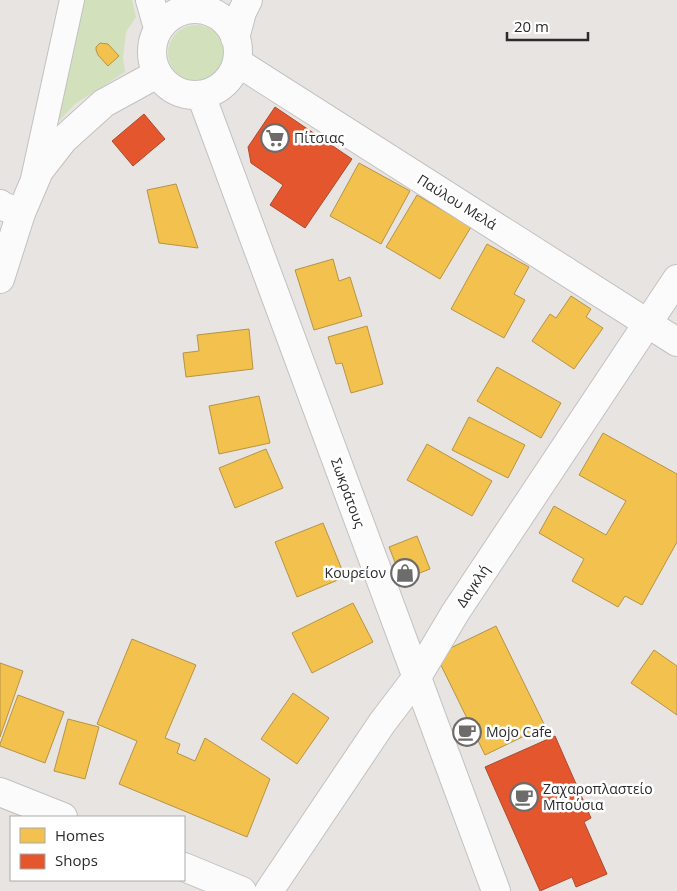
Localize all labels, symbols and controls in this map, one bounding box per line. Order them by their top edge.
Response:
scale bar [507,10,588,42]
text: 20 m [514,16,549,36]
supermarket icon: Πίτσιας [260,123,290,153]
place label: Πίτσιας [294,128,344,147]
street label: Παύλου Μελά [414,169,501,234]
street label: Σωκράτους [327,455,370,531]
shop icon: Κουρείον [390,558,420,588]
street label: Δαγκλή [451,561,494,611]
place label: Κουρείον [325,563,386,582]
cafe icon: Mojo Cafe [452,717,482,747]
place label: Mojo Cafe [486,722,552,741]
place label: Ζαχαροπλαστείο Μπούσια [543,779,653,814]
cafe icon: Ζαχαροπλαστείο Μπούσια [509,782,539,812]
legend [10,816,185,881]
text: Homes [55,825,105,845]
text: Shops [55,850,98,870]

